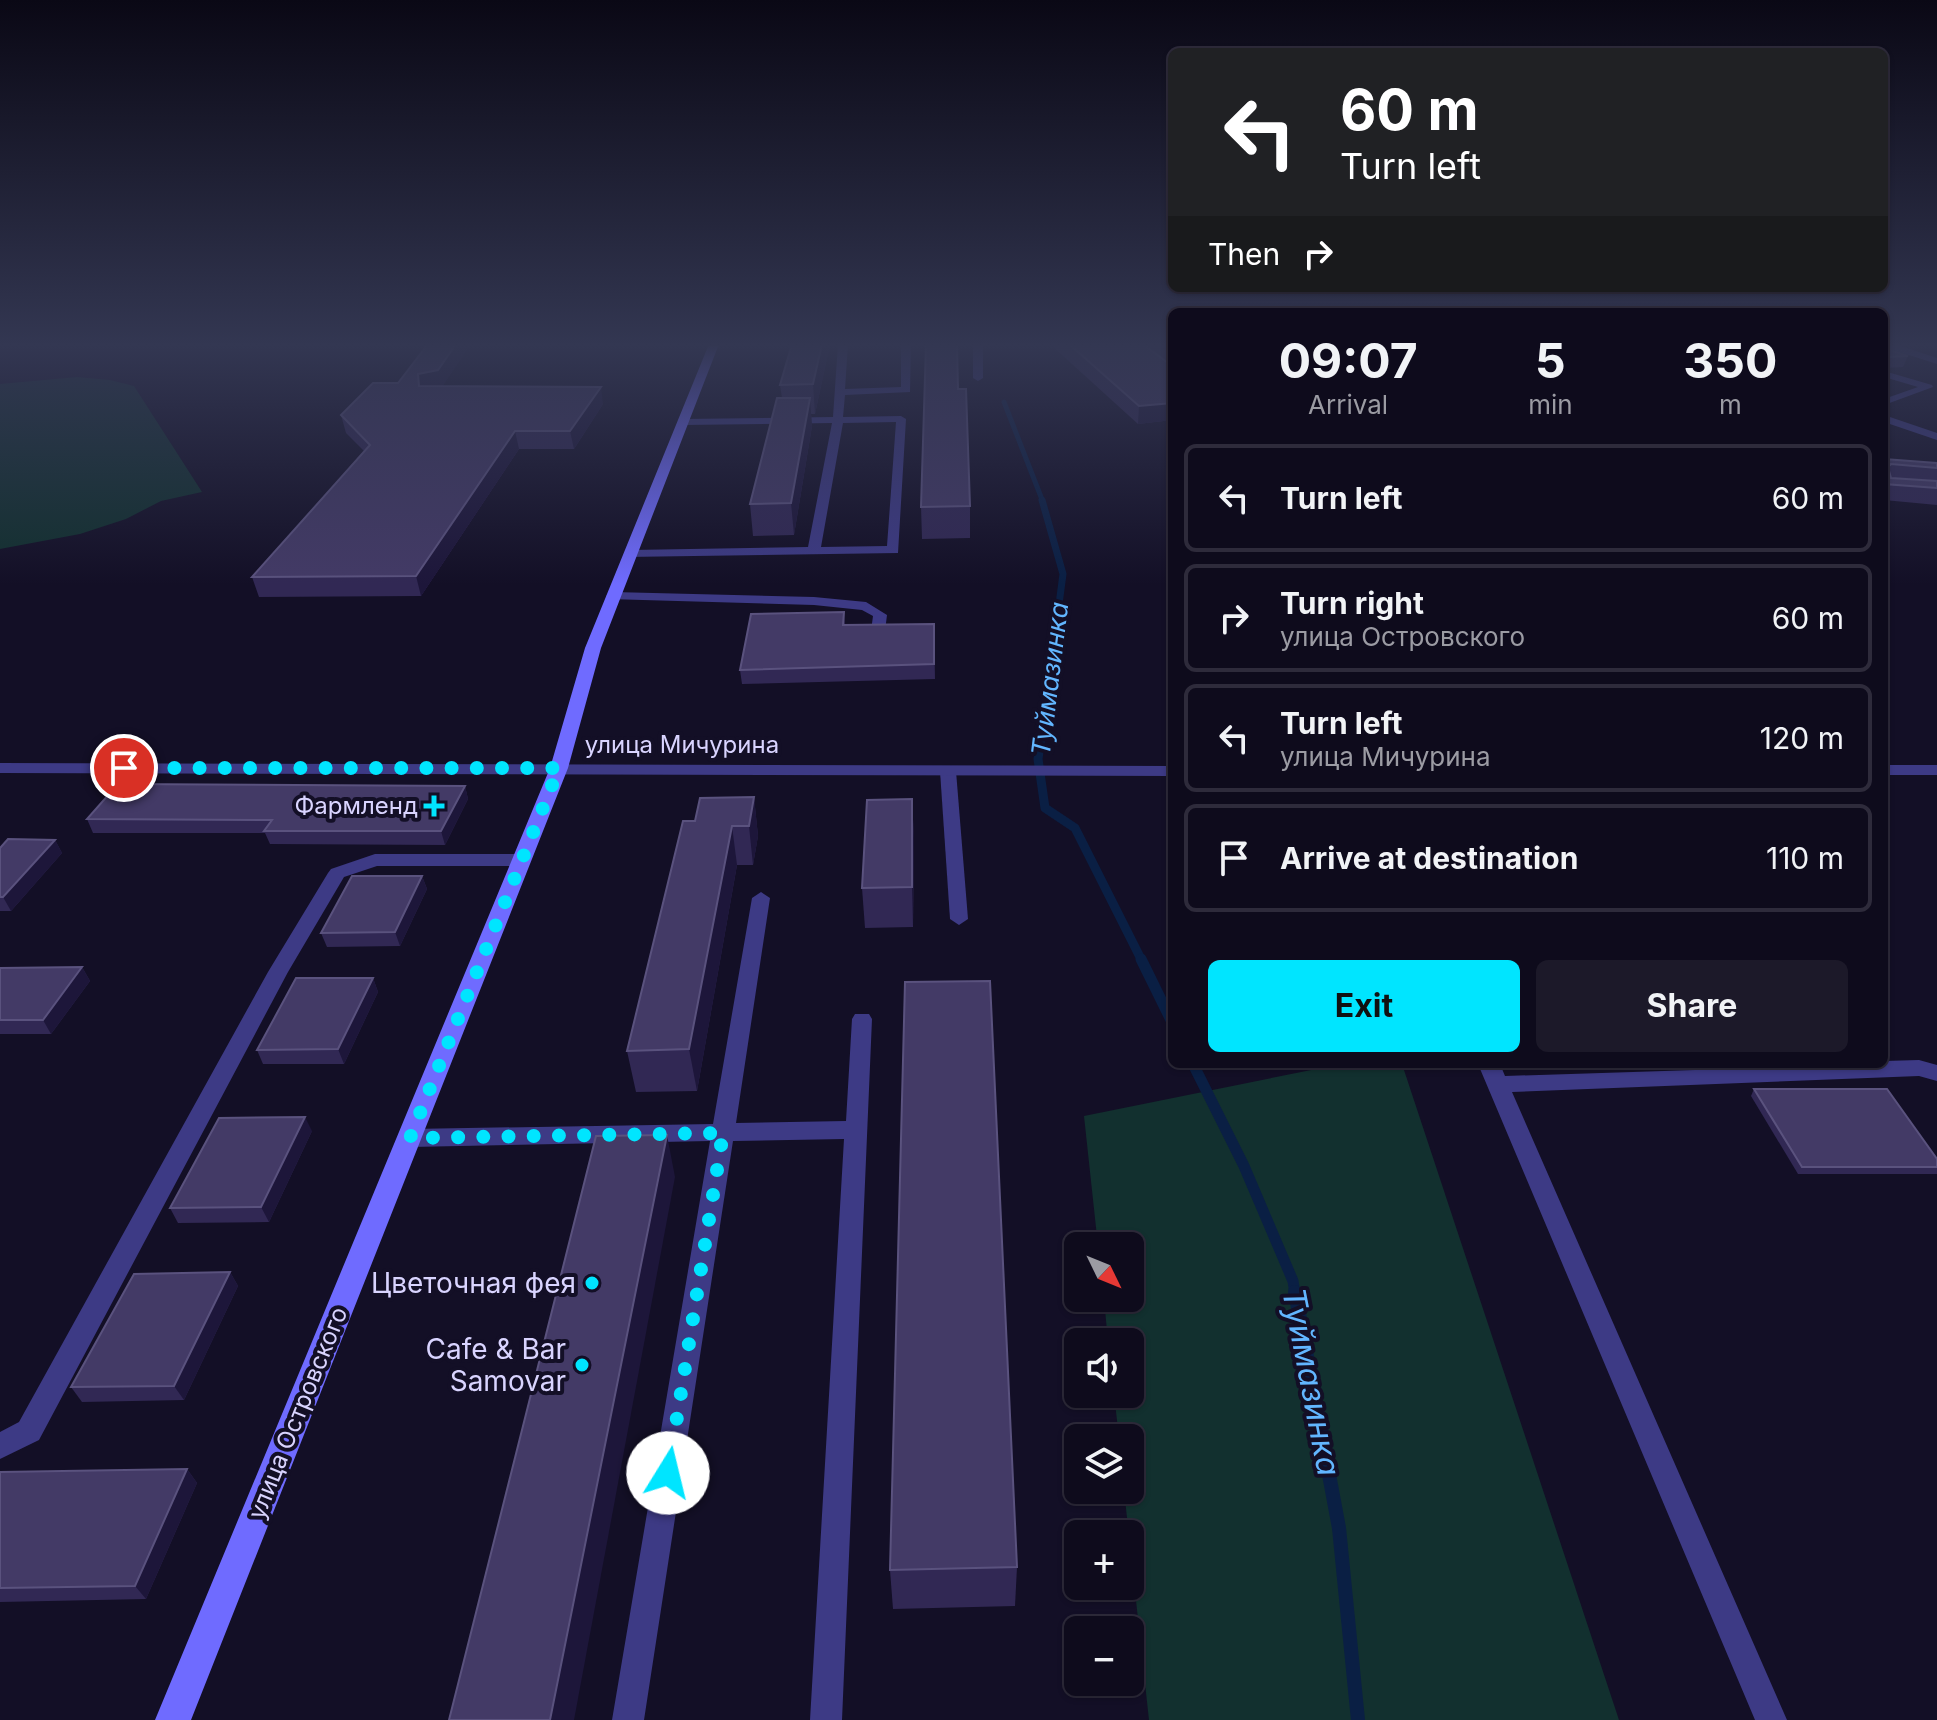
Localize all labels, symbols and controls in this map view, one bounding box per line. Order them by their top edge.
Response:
text: 60 m [1340,76,1479,144]
icon: left [1208,80,1312,184]
text: Turn left [1340,144,1481,188]
icon: right [1296,232,1340,276]
text: Then [1208,236,1280,272]
text: 09:07 [1279,331,1418,390]
text: 5 [1535,331,1566,390]
text: 350 [1683,331,1777,390]
text: Arrival [1308,389,1388,420]
text: min [1528,389,1573,420]
text: m [1719,389,1742,420]
icon: left [1212,476,1256,520]
text: Turn left [1280,480,1402,516]
text: 60 m [1772,480,1844,516]
text: Turn right [1280,585,1424,621]
icon: right [1212,596,1256,640]
water label: Туймазинка [1025,600,1074,758]
text: 60 m [1772,600,1844,636]
text: улица Островского [1280,621,1525,652]
text: Turn left [1280,705,1402,741]
icon: left [1212,716,1256,760]
text: 120 m [1760,720,1844,756]
street label: улица Мичурина [585,730,779,759]
pin [90,734,158,802]
text: улица Мичурина [1280,741,1491,772]
icon: arrive [102,746,146,790]
place label: Фармленд [294,791,418,820]
marker: Фармленд [425,797,443,815]
icon: arrive [1212,836,1256,880]
text: Arrive at destination [1280,840,1578,876]
text: 110 m [1766,840,1844,876]
button: Exit [1208,960,1520,1052]
button: Share [1536,960,1848,1052]
north arrow [1064,1232,1144,1312]
map controls [1064,1232,1144,1696]
place label: Цветочная фея [371,1266,576,1300]
marker: Цветочная фея [583,1274,601,1292]
water label: Туймазинка [1274,1285,1349,1479]
street label: улица Островского [242,1302,353,1523]
button: sound [1064,1328,1144,1408]
place label: Cafe & Bar Samovar [426,1332,566,1398]
marker: Cafe & Bar Samovar [573,1356,591,1374]
button: layers [1064,1424,1144,1504]
position arrow [626,1431,710,1515]
button: + [1064,1520,1144,1600]
button: − [1064,1616,1144,1696]

